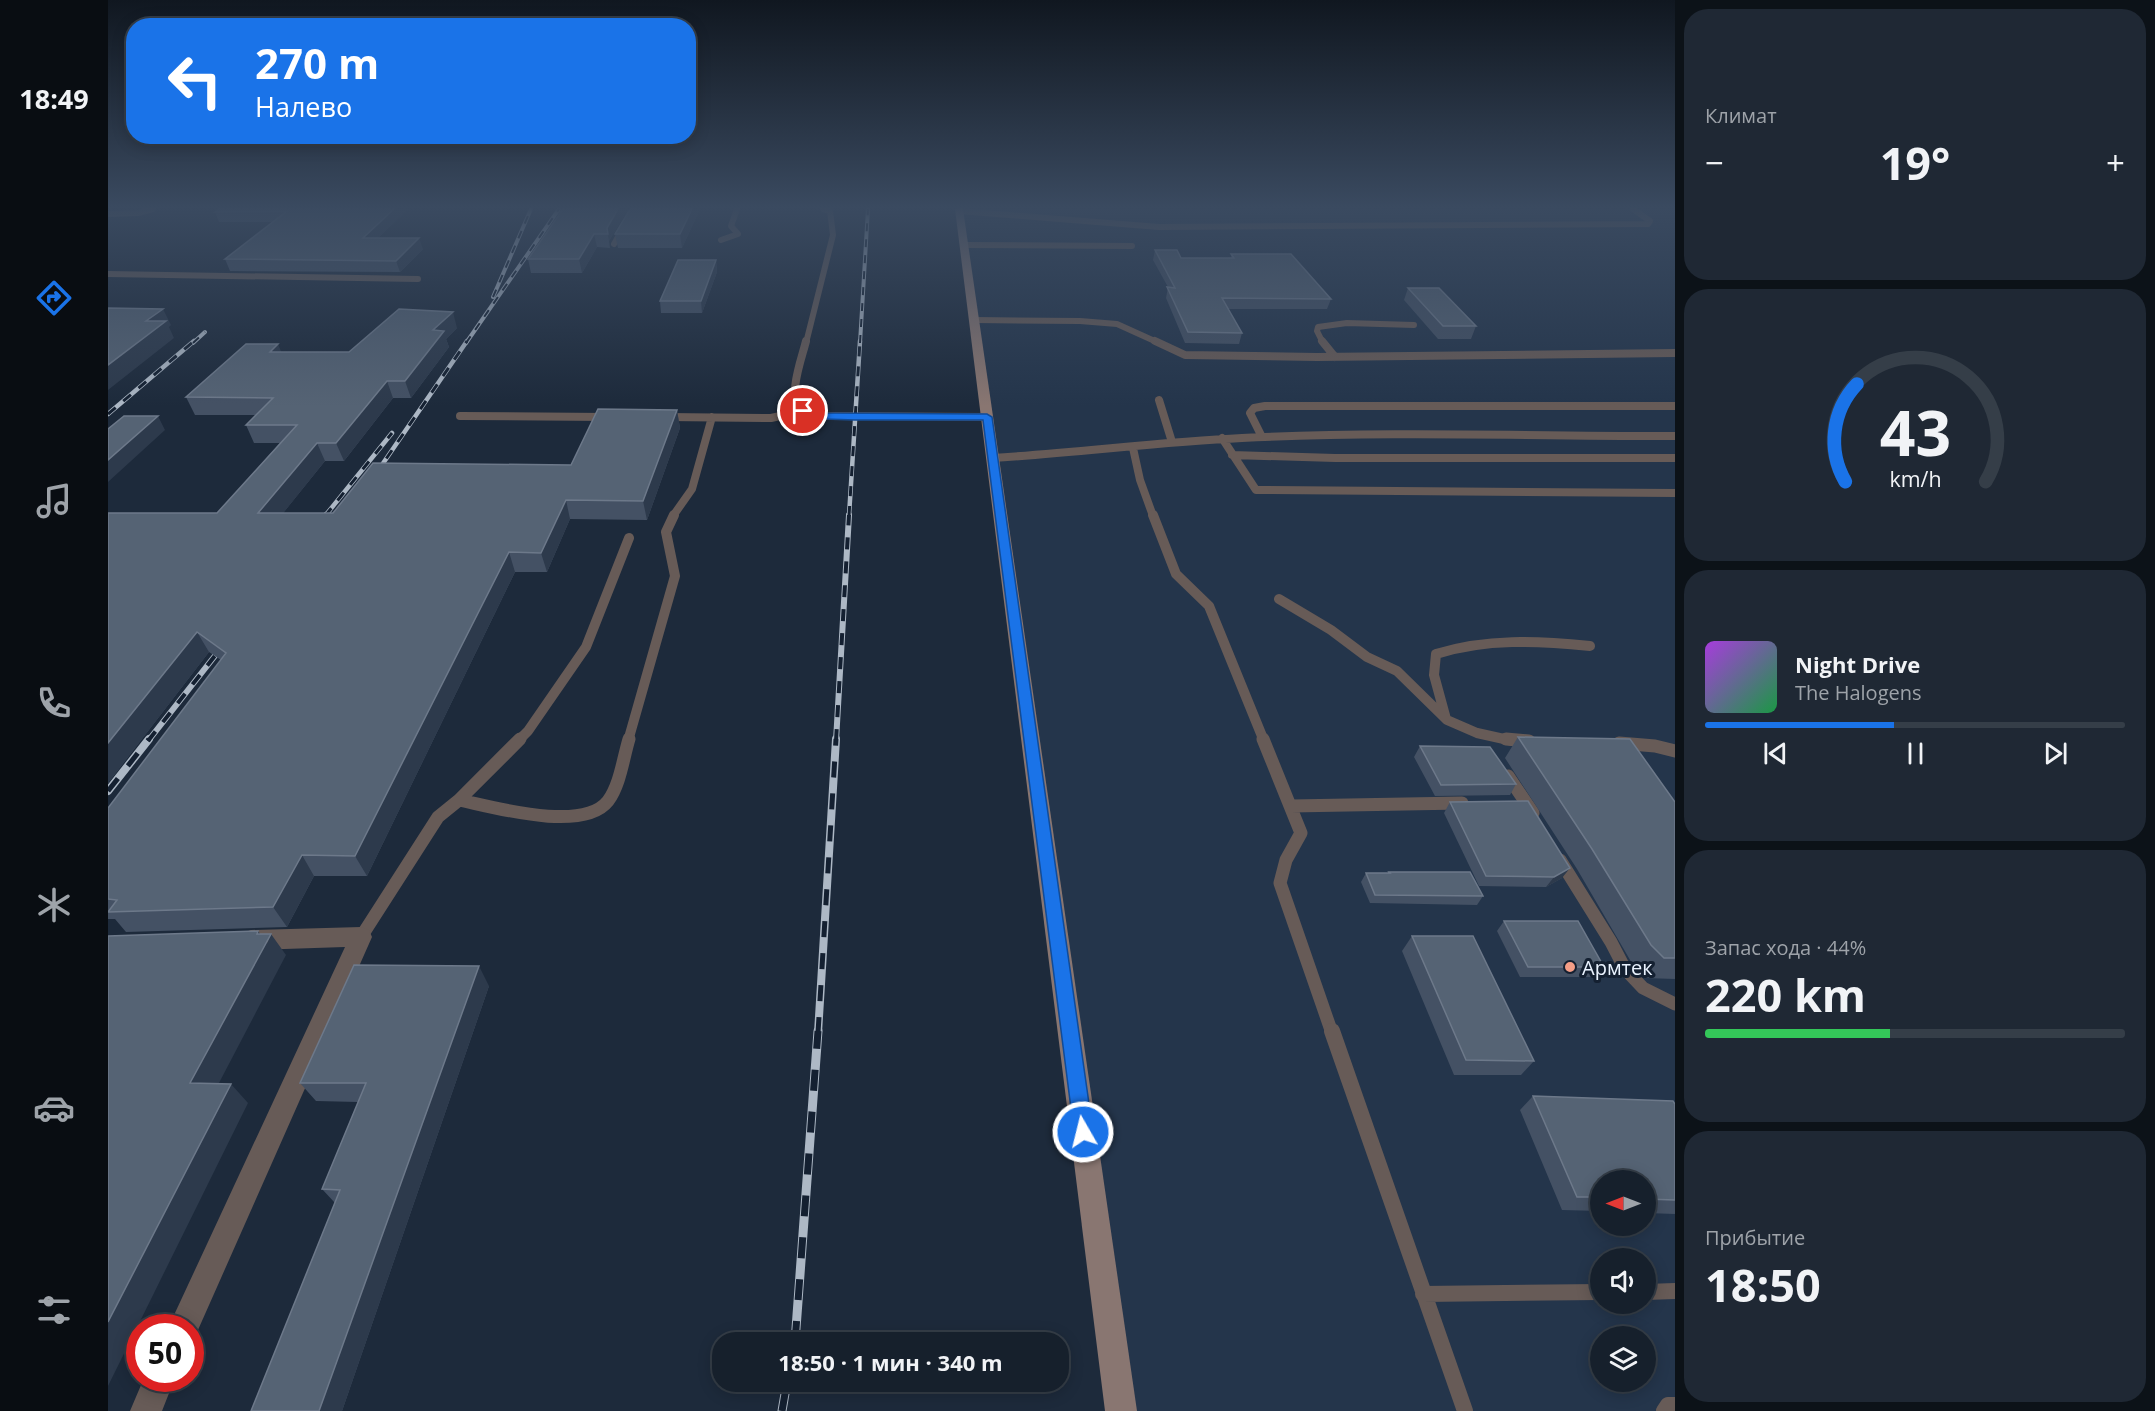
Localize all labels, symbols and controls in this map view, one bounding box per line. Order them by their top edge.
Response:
text: 270 m [255,34,379,91]
icon: left [156,42,234,120]
text: 18:49 [19,80,89,117]
text: Налево [255,88,352,125]
text: Климат [1705,102,1777,129]
text: 19° [1880,132,1950,193]
text: − [1705,140,1724,185]
text: + [2106,140,2125,185]
icon: directions [33,277,75,319]
pin [777,385,828,436]
text: 43 [1879,389,1951,474]
icon: arrive [786,394,819,427]
text: km/h [1889,465,1941,494]
icon: music [33,480,75,522]
text: Night Drive [1795,649,1920,679]
text: The Halogens [1795,679,1922,706]
icon: phone [33,682,75,724]
icon: previous [1759,737,1792,770]
icon: pause [1899,737,1932,770]
icon: next [2039,737,2072,770]
icon: climate [33,884,75,926]
text: Запас хода · 44% [1705,934,1866,961]
place label: Армтек [1582,954,1653,981]
marker: Армтек [1563,960,1577,974]
text: 220 km [1705,964,1866,1025]
icon: car [33,1087,75,1129]
position arrow [1051,1100,1115,1164]
north arrow [1590,1170,1656,1236]
map controls [1590,1170,1656,1392]
text: Прибытие [1705,1224,1805,1251]
button: sound [1590,1248,1656,1314]
text: 18:50 [1705,1254,1821,1315]
icon: filters [33,1289,75,1331]
speed limit sign: 50 [126,1314,204,1392]
button: layers [1590,1326,1656,1392]
text: 18:50 · 1 мин · 340 m [778,1347,1003,1377]

